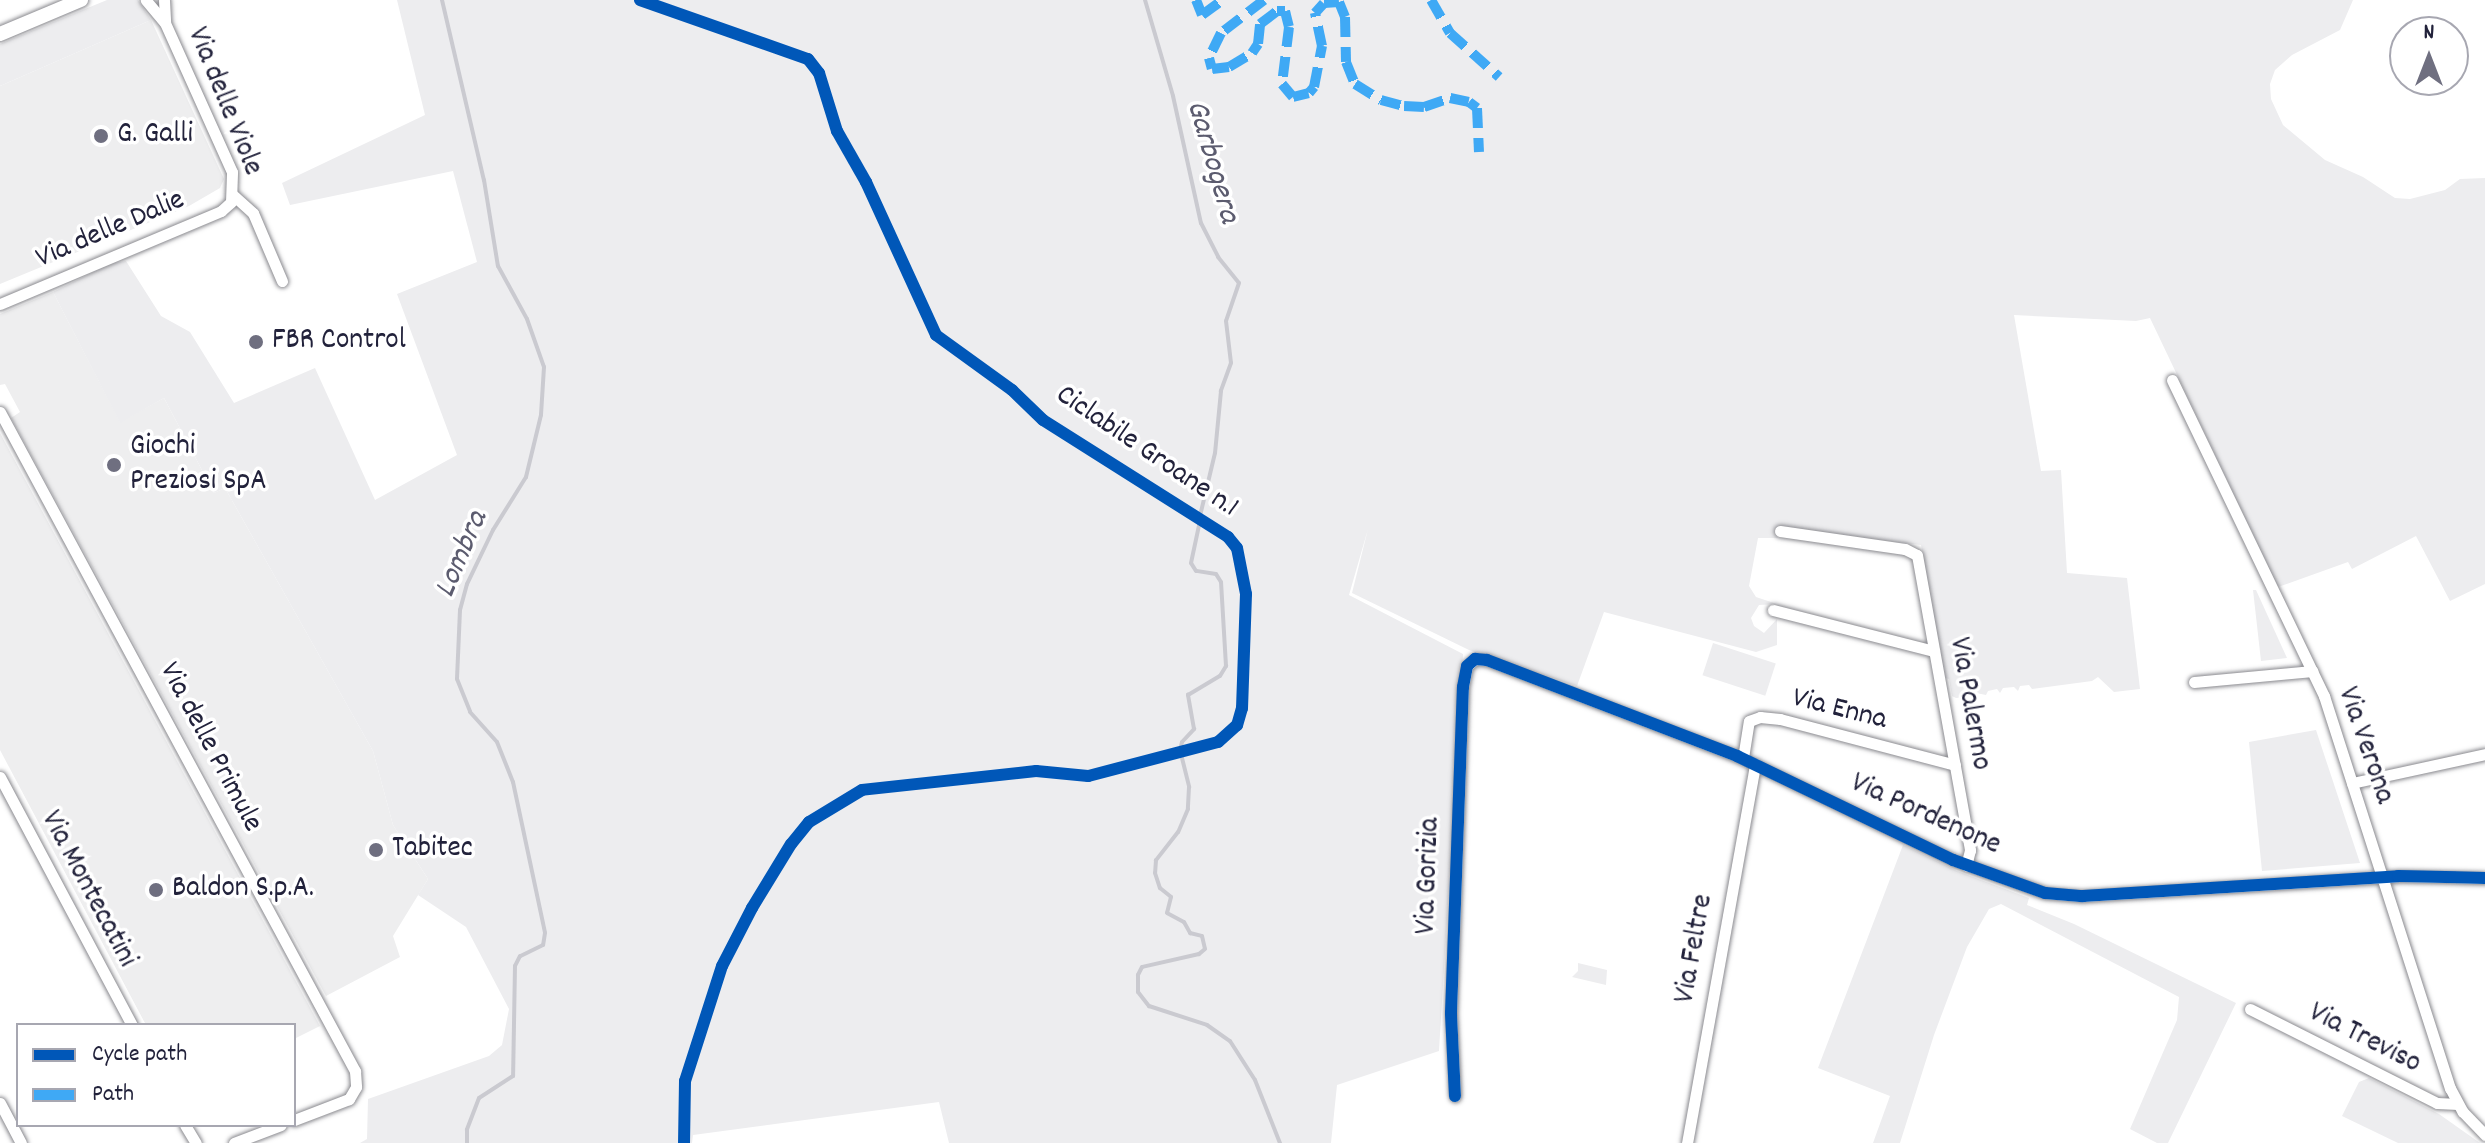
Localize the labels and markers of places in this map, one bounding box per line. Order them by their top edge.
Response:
place label: G. Galli [117,118,193,154]
marker: G. Galli [92,127,110,145]
place label: FBR Control [272,324,406,360]
marker: FBR Control [247,333,265,351]
place label: Giochi Preziosi SpA [130,430,267,500]
marker: Giochi Preziosi SpA [105,456,123,474]
place label: Tabitec [392,832,473,868]
marker: Tabitec [367,841,385,859]
place label: Baldon S.p.A. [172,872,314,908]
marker: Baldon S.p.A. [147,881,165,899]

